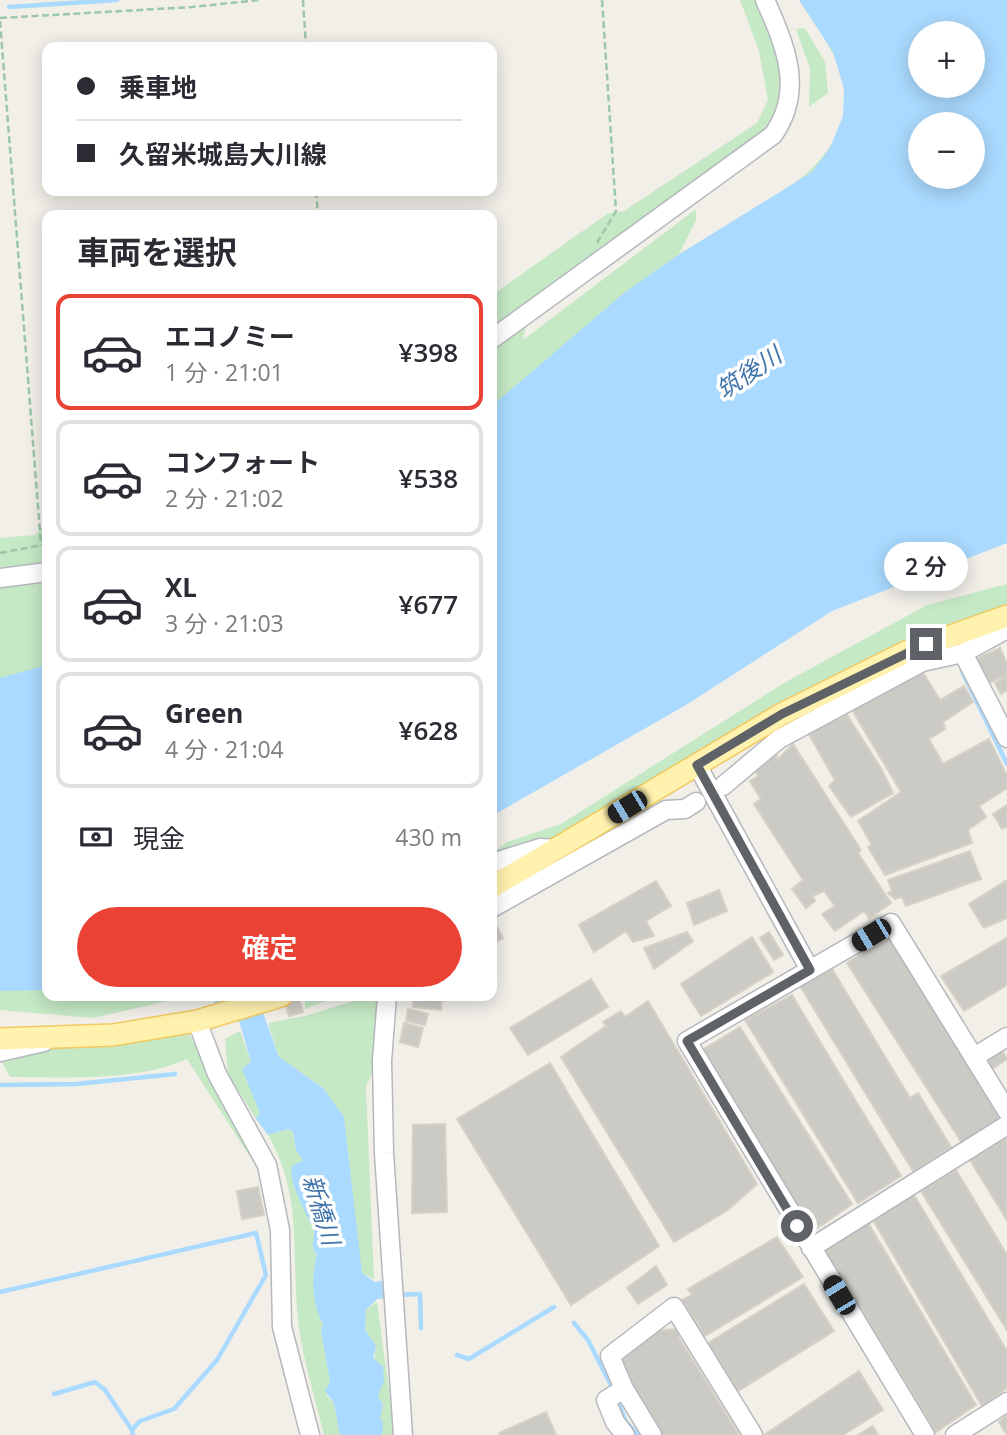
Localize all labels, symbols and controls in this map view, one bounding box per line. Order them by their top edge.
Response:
map controls [908,21,985,189]
button: + [908,21,985,98]
text: 乗車地 [119,69,197,105]
button: − [908,112,985,189]
text: 久留米城島大川線 [119,136,327,172]
text: 車両を選択 [77,230,237,273]
text: エコノミー [165,318,295,354]
icon: car [81,321,144,384]
text: ¥398 [399,334,458,370]
water label: 筑後川 [709,336,790,406]
text: 1 分 · 21:01 [165,356,284,388]
text: コンフォート [165,444,320,480]
icon: car [81,447,144,510]
text: ¥538 [399,460,458,496]
text: 2 分 · 21:02 [165,482,284,514]
callout: 2 分 [884,542,968,592]
text: 2 分 [905,550,947,582]
text: XL [165,569,197,605]
icon: car [81,573,144,636]
text: ¥677 [399,586,458,622]
text: 3 分 · 21:03 [165,607,284,639]
route end [910,628,942,660]
text: Green [165,695,243,731]
icon: car [81,699,144,762]
text: ¥628 [399,712,458,748]
text: 4 分 · 21:04 [165,733,284,765]
car [604,787,651,827]
icon: cash [77,818,115,856]
text: 現金 [133,820,185,856]
text: 430 m [395,821,462,853]
button: 確定 [77,907,462,987]
car [848,915,895,955]
water label: 新橋川 [296,1170,350,1252]
route start [781,1210,813,1242]
car [820,1272,859,1318]

